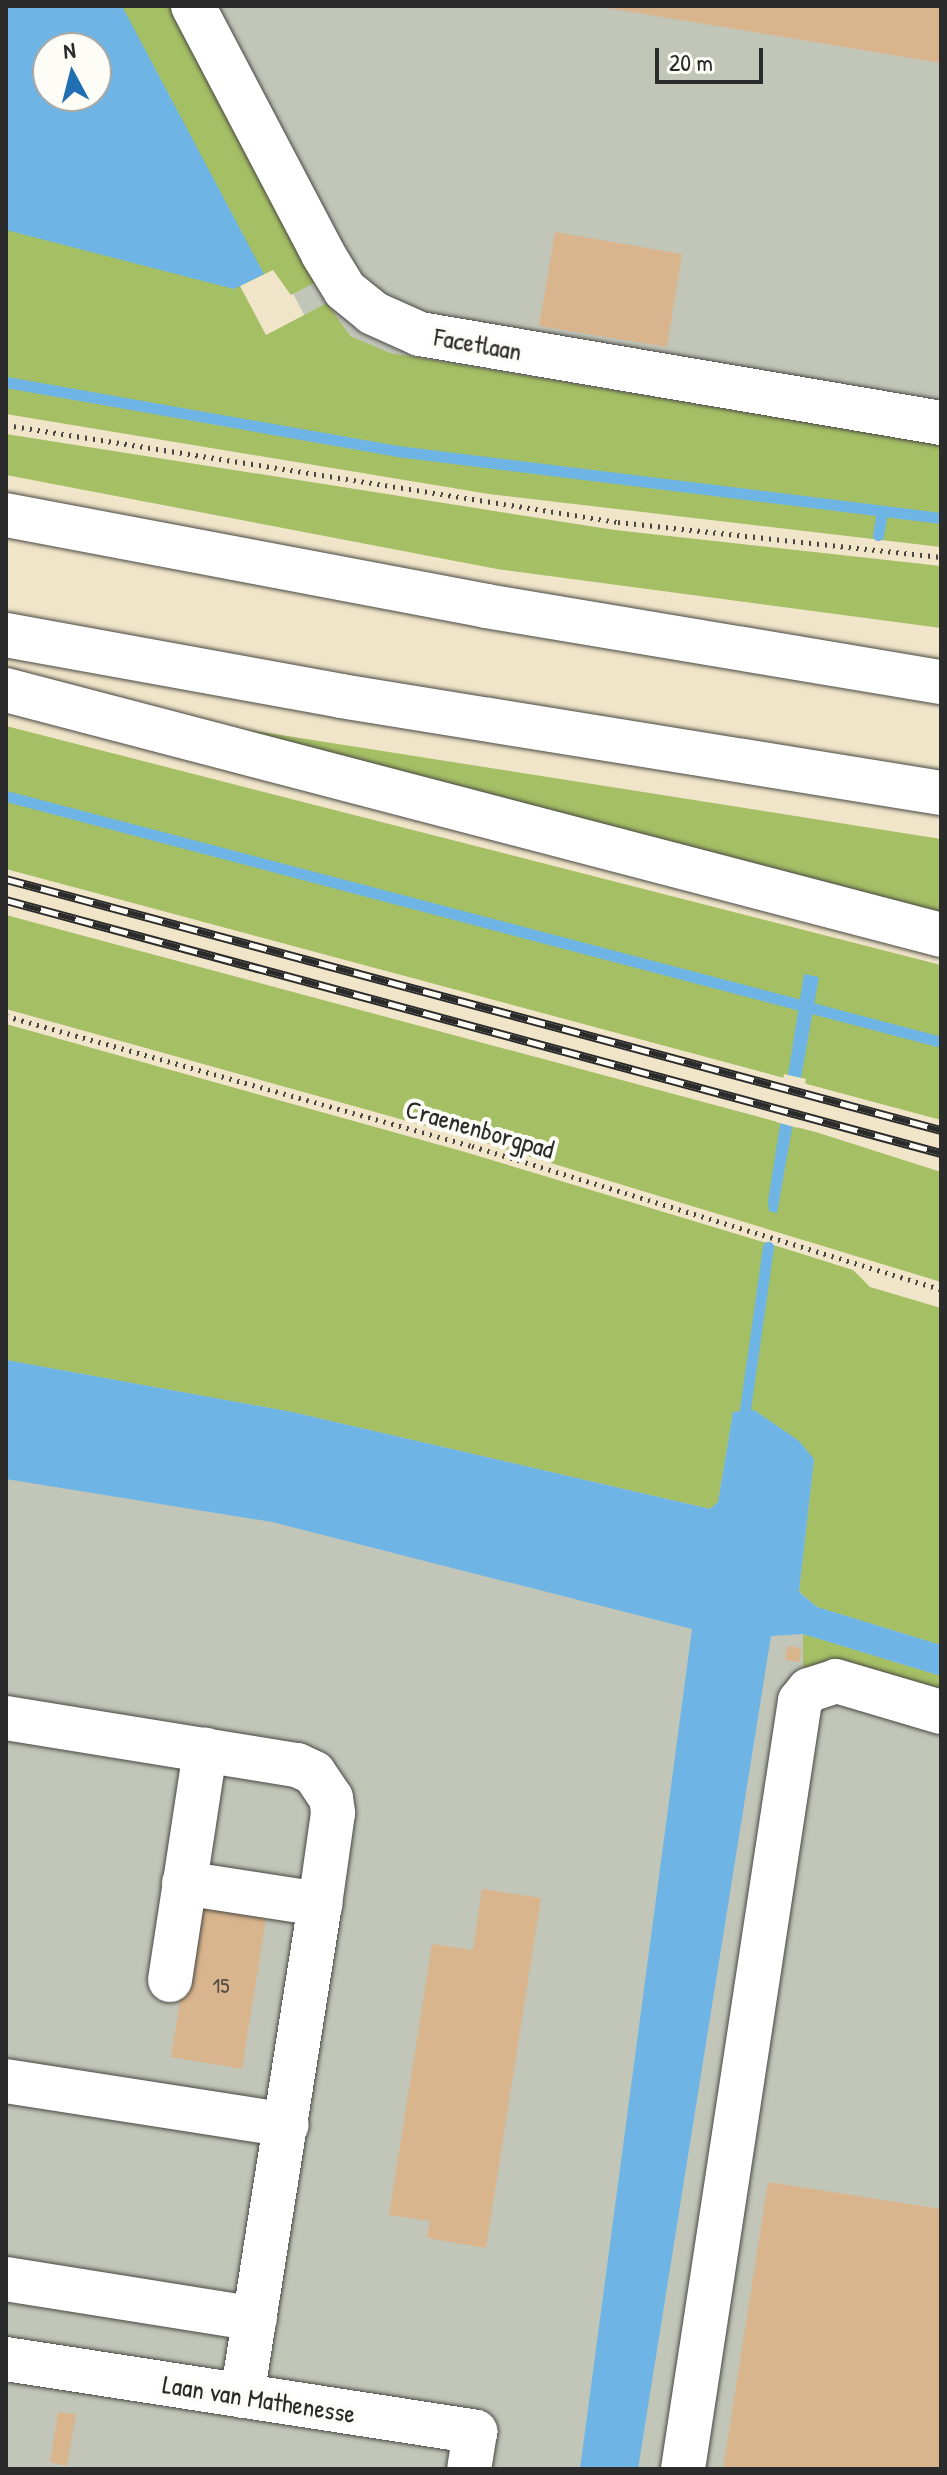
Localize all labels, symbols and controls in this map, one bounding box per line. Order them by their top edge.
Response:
north arrow [32,32,112,112]
scale bar [659,32,767,82]
text: N [62,35,77,66]
text: 20 m [669,46,713,78]
street label: Facetlaan [432,321,524,367]
street label: Craenenborgpad [402,1093,558,1165]
house number: 15 [212,1973,230,1999]
street label: Laan van Mathenesse [161,2368,357,2430]

